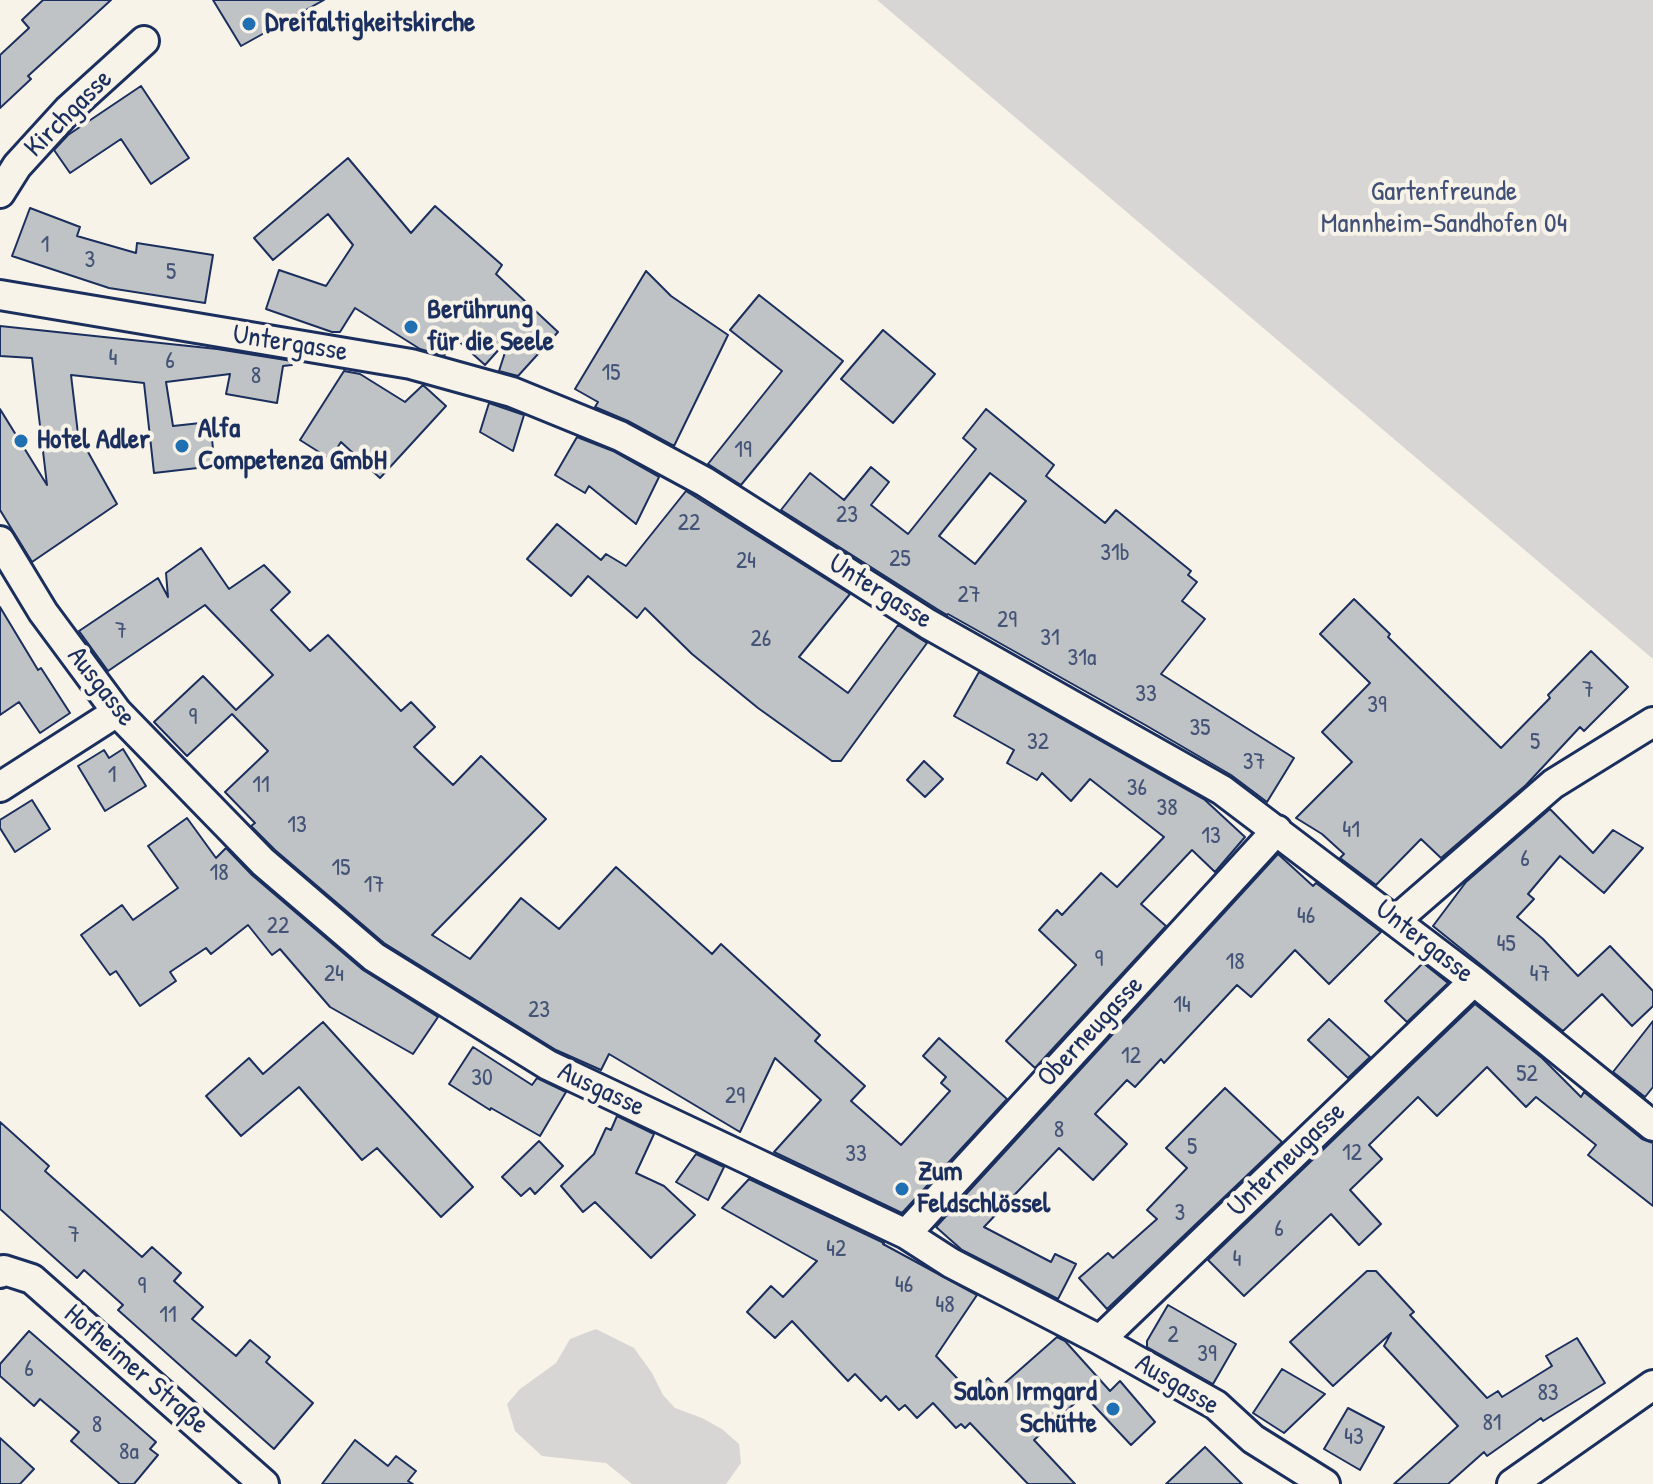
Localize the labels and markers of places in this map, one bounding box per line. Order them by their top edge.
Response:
place label: Dreifaltigkeitskirche [265,7,475,41]
marker: Dreifaltigkeitskirche [240,15,258,33]
place label: Berührung für die Seele [427,294,554,360]
marker: Berührung für die Seele [402,318,420,336]
place label: Alfa Competenza GmbH [198,413,387,479]
place label: Hotel Adler [37,424,150,458]
marker: Hotel Adler [12,432,30,450]
marker: Alfa Competenza GmbH [173,437,191,455]
place label: Zum Feldschlössel [918,1156,1050,1222]
marker: Zum Feldschlössel [893,1180,911,1198]
place label: Salon Irmgard Schütte [954,1376,1097,1442]
marker: Salon Irmgard Schütte [1104,1400,1122,1418]

